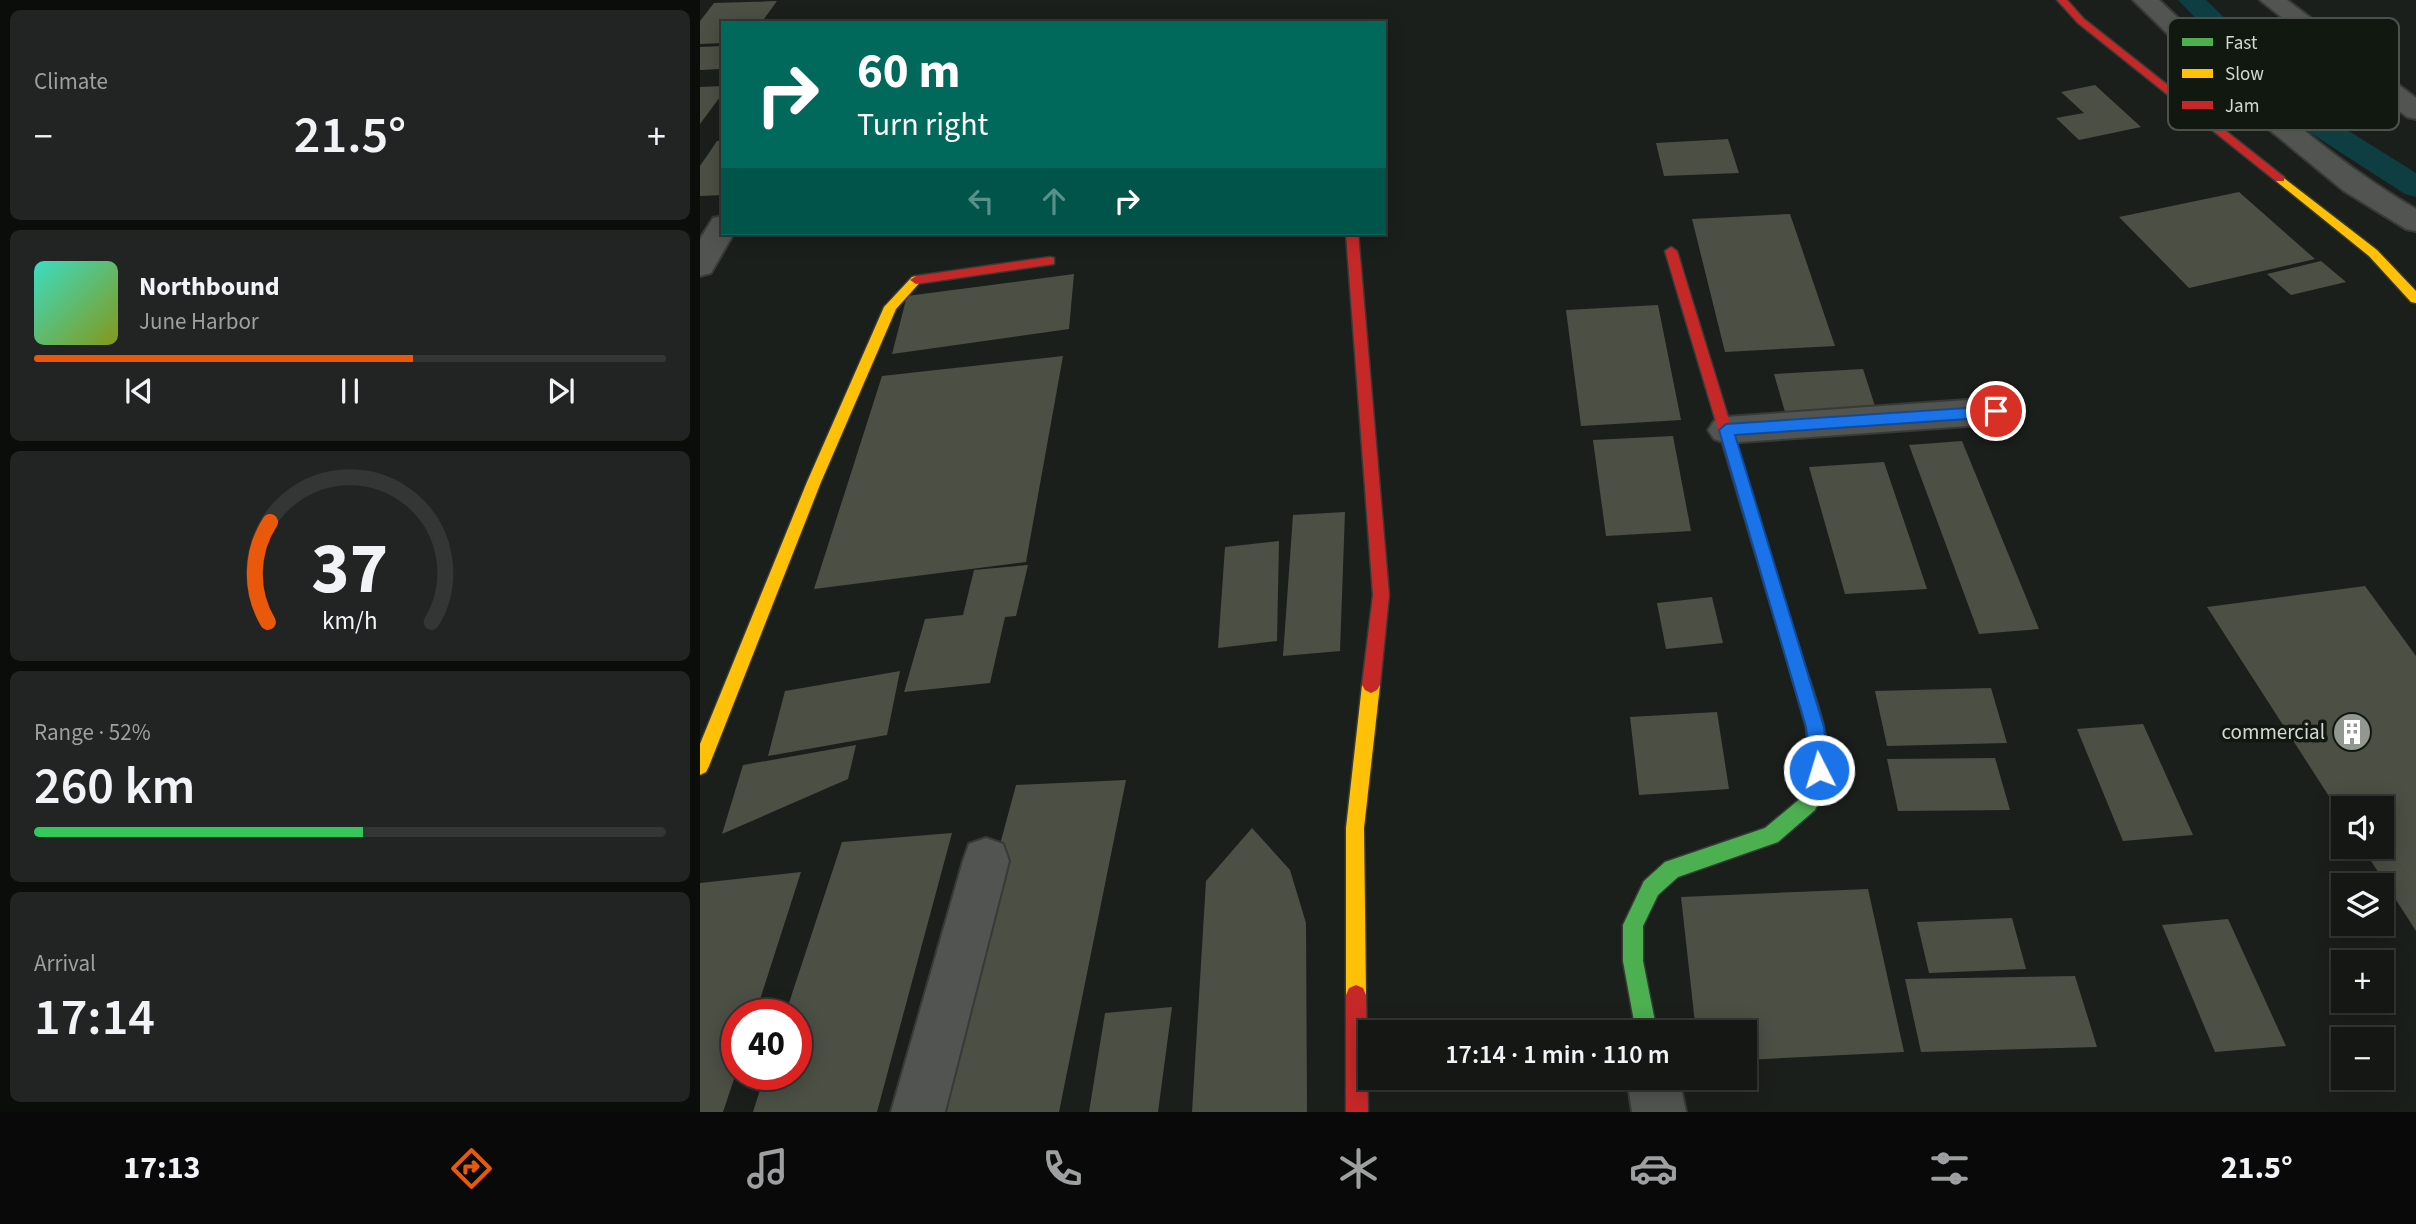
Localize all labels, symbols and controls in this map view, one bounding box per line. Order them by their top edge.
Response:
legend [2168,18,2399,130]
text: Fast [2225,30,2258,57]
text: 60 m [857,37,961,107]
icon: right [742,49,833,140]
text: Slow [2225,61,2264,88]
text: Climate [34,65,108,98]
text: Jam [2225,93,2259,120]
text: 21.5° [294,99,406,173]
text: Turn right [857,102,988,148]
text: − [34,110,53,164]
text: + [647,110,666,164]
icon: left [962,182,1000,220]
icon: ahead [1035,182,1073,220]
icon: right [1108,182,1146,220]
text: Northbound [139,268,280,305]
text: June Harbor [139,305,259,338]
icon: previous [120,372,158,410]
icon: pause [331,372,369,410]
icon: next [542,372,580,410]
pin [1966,381,2026,441]
icon: arrive [1977,392,2015,430]
text: 37 [312,517,388,621]
text: km/h [322,603,378,639]
building icon: commercial [2331,711,2373,753]
text: Range · 52% [34,716,151,749]
place label: commercial [2221,717,2325,747]
position arrow [1782,733,1856,807]
text: 260 km [34,750,195,824]
map controls [2331,796,2394,1090]
button: sound [2331,796,2394,859]
button: layers [2331,873,2394,936]
text: Arrival [34,947,96,980]
button: + [2331,950,2394,1013]
text: 17:14 [34,981,155,1055]
speed limit sign: 40 [721,999,812,1090]
button: − [2331,1027,2394,1090]
text: 17:14 · 1 min · 110 m [1445,1036,1670,1073]
icon: directions [447,1144,496,1193]
icon: music [743,1144,792,1193]
icon: phone [1038,1144,1087,1193]
icon: climate [1334,1144,1383,1193]
icon: car [1629,1144,1678,1193]
icon: filters [1925,1144,1974,1193]
text: 17:13 [123,1145,200,1191]
text: 21.5° [2221,1145,2293,1191]

